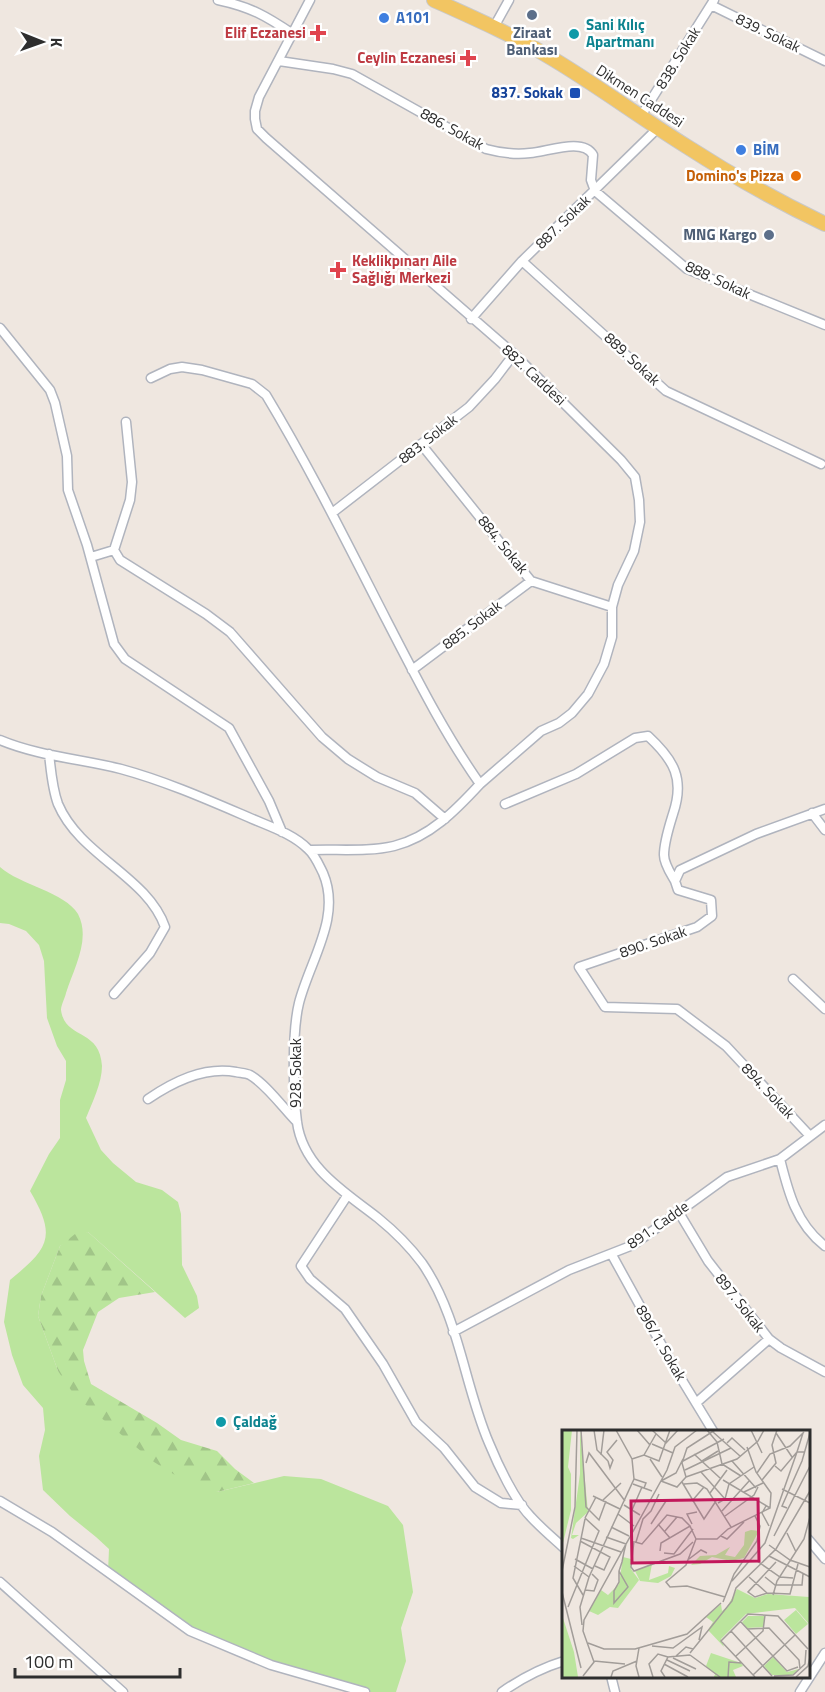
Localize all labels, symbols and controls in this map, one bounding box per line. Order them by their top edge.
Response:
place label: A101 [396,6,430,29]
street label: 839. Sokak [732,7,805,58]
marker: Ziraat Bankası [525,8,539,22]
marker: A101 [377,11,391,25]
north arrow [12,12,72,72]
place label: Sani Kılıç Apartmanı [586,13,654,53]
place label: Elif Eczanesi [225,21,306,44]
place label: Ziraat Bankası [506,21,558,61]
street label: 838. Sokak [649,22,706,93]
marker: Elif Eczanesi [311,26,325,40]
marker: Sani Kılıç Apartmanı [567,27,581,41]
text: K [45,37,69,48]
place label: Ceylin Eczanesi [357,46,456,69]
marker: Ceylin Eczanesi [461,51,475,65]
street label: Dikmen Caddesi [592,58,689,133]
place label: 837. Sokak [491,81,563,104]
marker: 837. Sokak [568,86,582,100]
street label: 886. Sokak [416,102,488,156]
place label: BİM [753,138,779,161]
marker: BİM [734,143,748,157]
place label: Domino's Pizza [686,164,784,187]
marker: Domino's Pizza [789,169,803,183]
street label: 887. Sokak [530,189,596,254]
place label: MNG Kargo [683,223,757,246]
marker: MNG Kargo [762,228,776,242]
place label: Keklikpınarı Aile Sağlığı Merkezi [352,249,457,289]
street label: 888. Sokak [682,254,755,305]
marker: Keklikpınarı Aile Sağlığı Merkezi [329,261,347,279]
street label: 889. Sokak [599,326,666,391]
street label: 882. Caddesi [497,339,572,411]
street label: 883. Sokak [393,408,462,469]
street label: 884. Sokak [473,510,534,579]
street label: 885. Sokak [437,594,506,655]
street label: 890. Sokak [616,919,690,964]
street label: 928. Sokak [284,1038,307,1108]
street label: 894. Sokak [736,1057,801,1124]
street label: 891. Cadde [622,1195,693,1254]
street label: 897. Sokak [710,1268,771,1337]
street label: 896/1. Sokak [630,1301,692,1385]
place label: Çaldağ [233,1410,277,1433]
marker: Çaldağ [214,1415,228,1429]
inset map [562,1430,810,1677]
scale bar [15,1641,180,1679]
text: 100 m [24,1648,73,1675]

